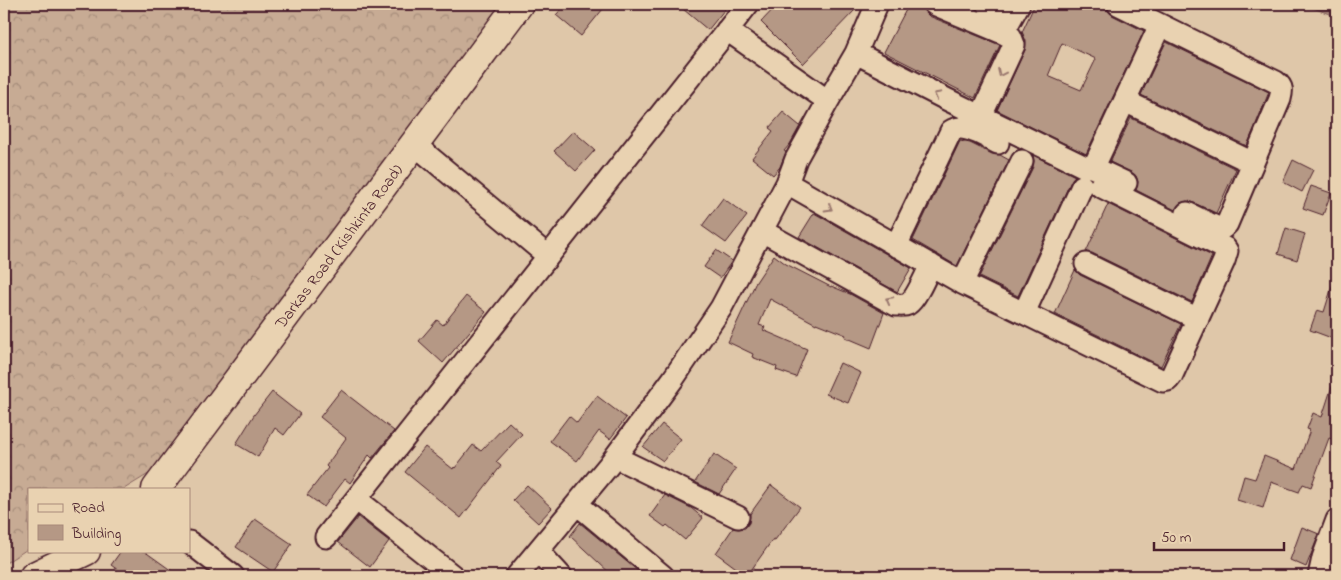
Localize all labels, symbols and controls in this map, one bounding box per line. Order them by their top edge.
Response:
one-way arrow [997,68,1008,77]
one-way arrow [933,91,942,101]
street label: Darkas Road (Kishkinta Road) [269,160,410,335]
one-way arrow [824,201,833,211]
one-way arrow [885,297,894,307]
legend [28,488,190,552]
text: Road [72,497,105,519]
scale bar [1154,520,1284,552]
text: Building [71,523,121,546]
text: 50 m [1161,527,1192,549]

